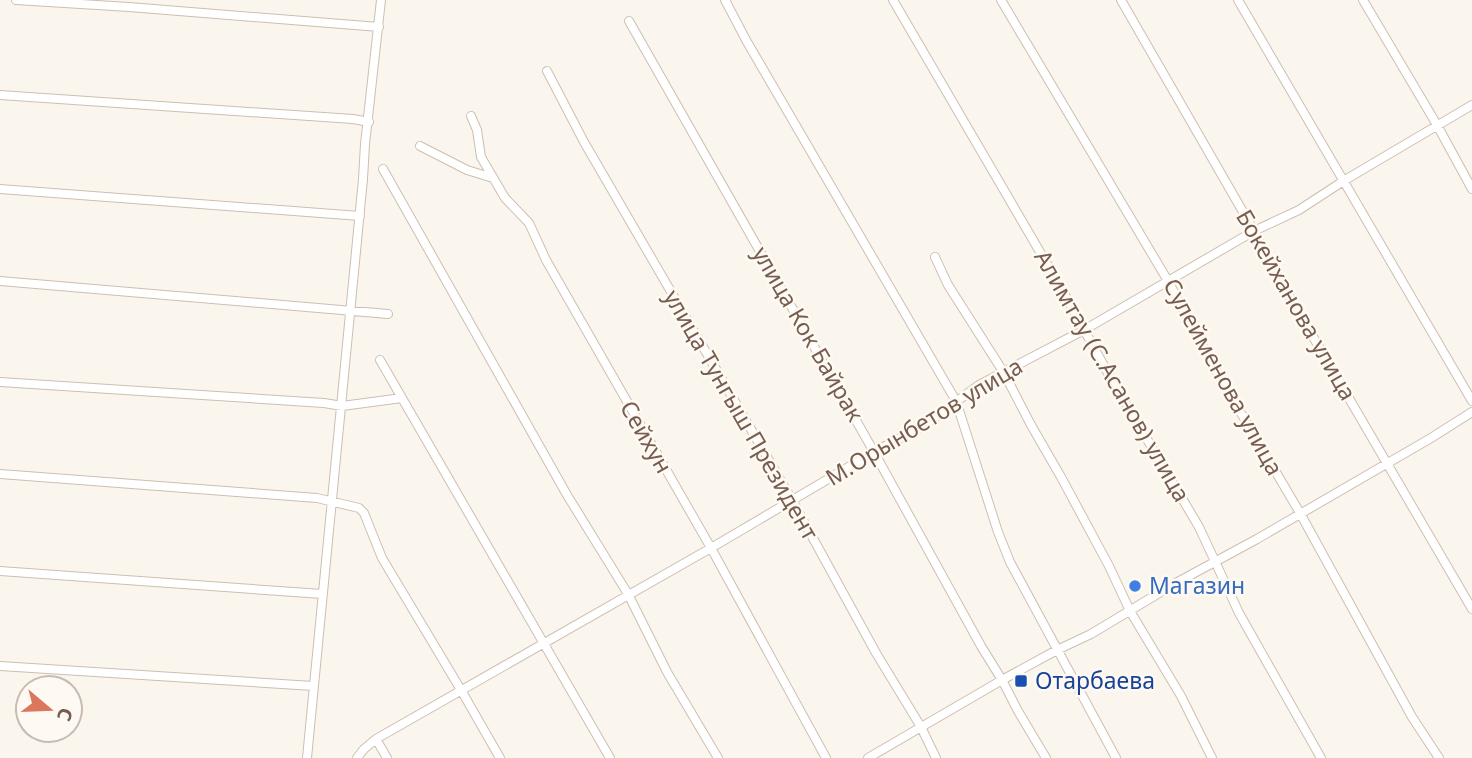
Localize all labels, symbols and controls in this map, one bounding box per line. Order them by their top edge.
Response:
street label: Бокейханова улица [1229,203,1365,406]
street label: улица Кок Байрак [746,240,872,428]
street label: Алимтау (С.Асанов) улица [1028,244,1198,507]
street label: Сулейменова улица [1156,272,1291,481]
street label: улица Тунгыш Президент [657,284,827,546]
street label: М.Орынбетов улица [819,350,1028,493]
street label: Сейхун [613,394,681,479]
place label: Магазин [1149,569,1245,601]
marker: Магазин [1127,578,1143,594]
place label: Отарбаева [1035,664,1155,696]
marker: Отарбаева [1013,673,1029,689]
north arrow [14,674,84,744]
text: С [51,705,79,725]

